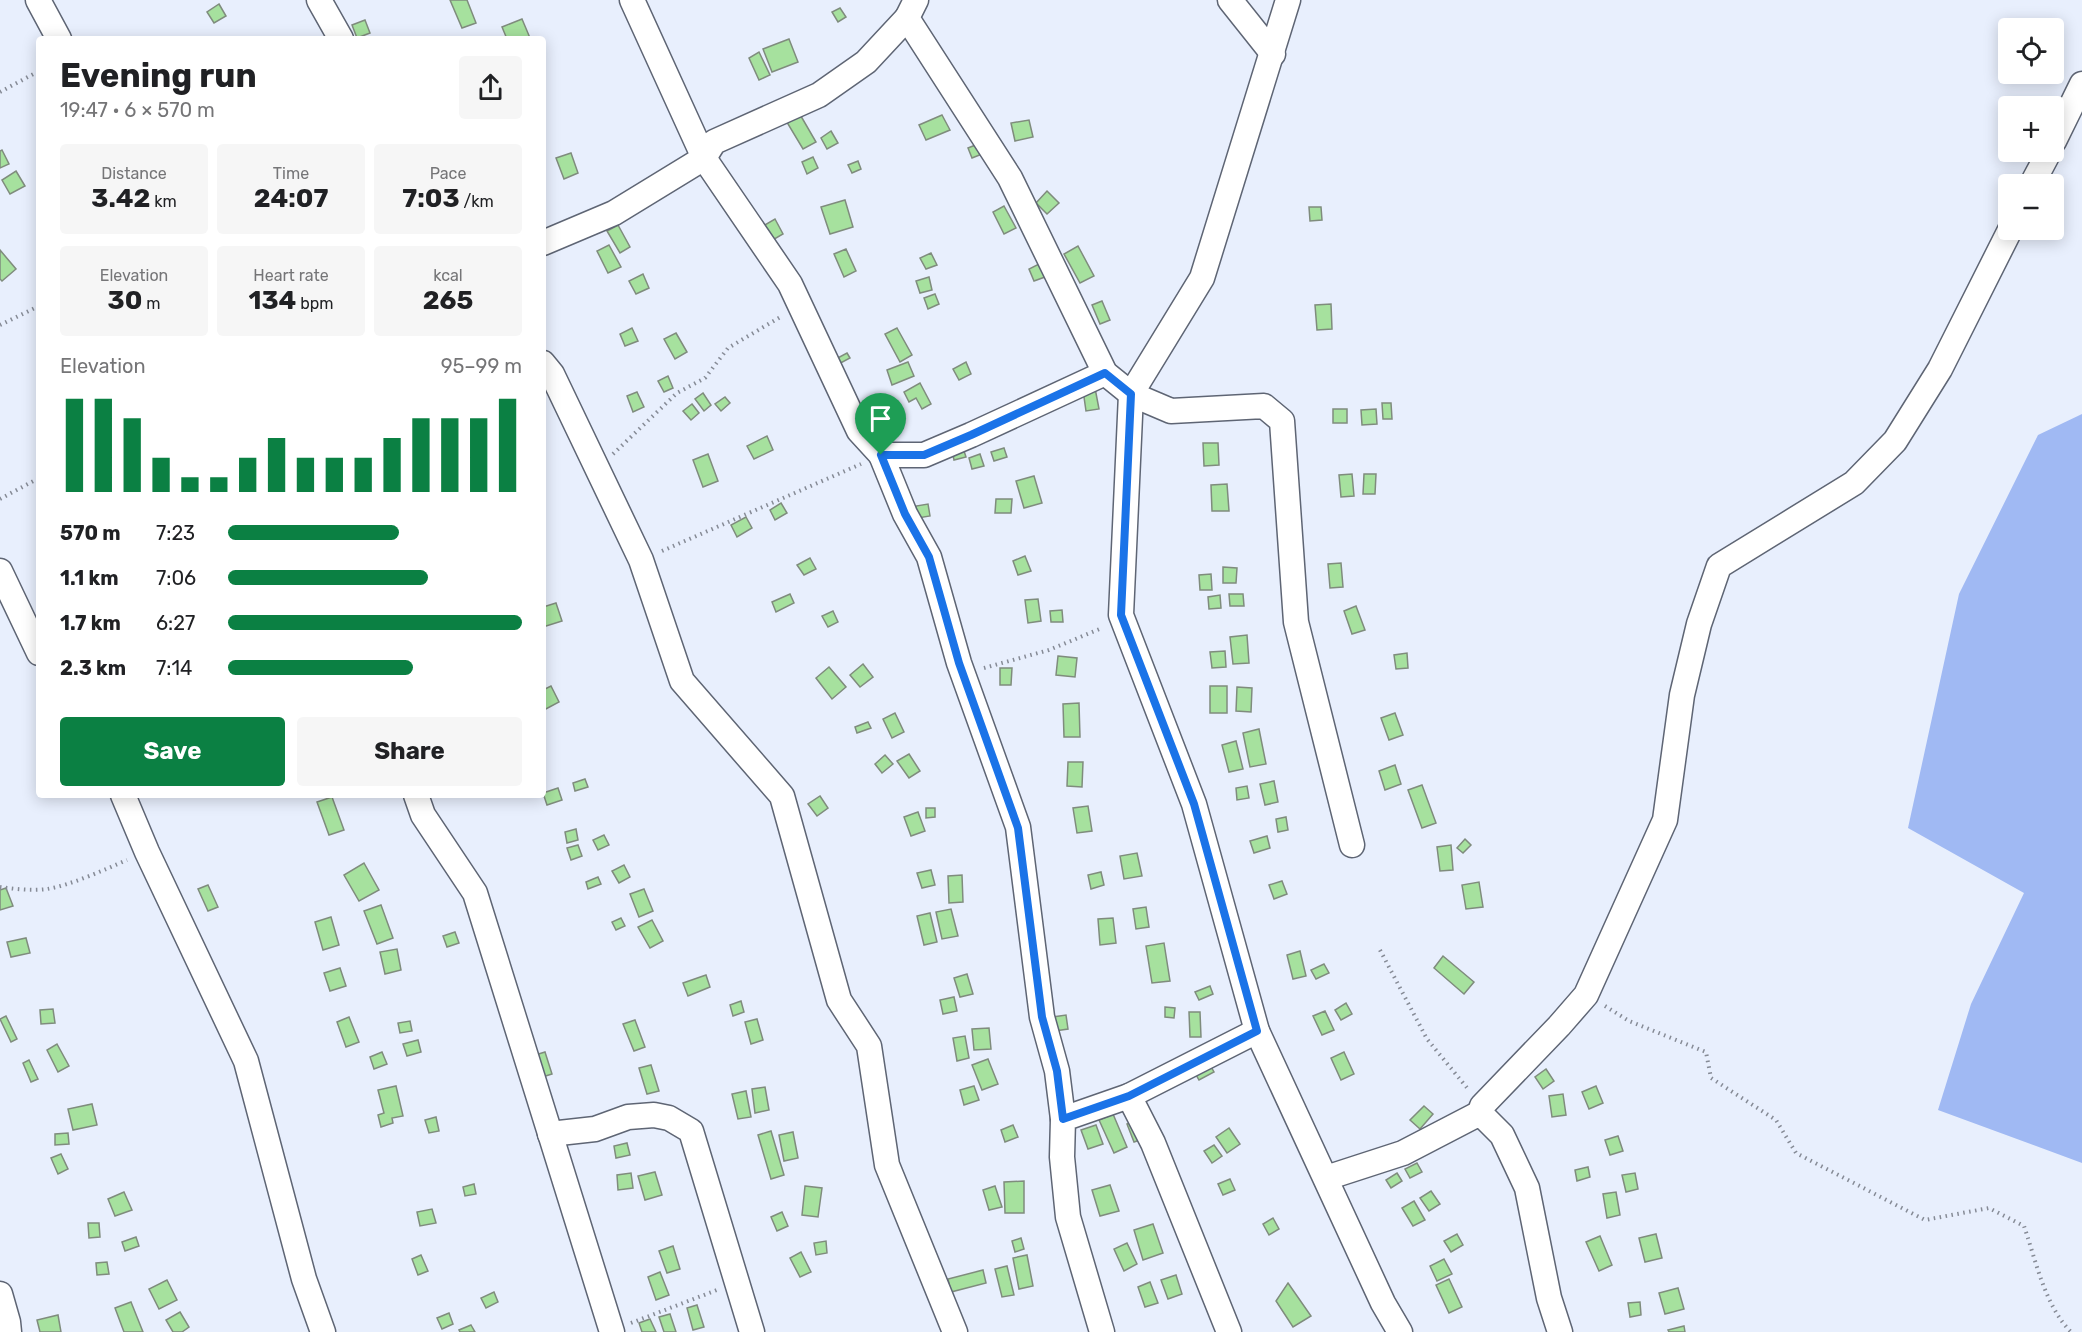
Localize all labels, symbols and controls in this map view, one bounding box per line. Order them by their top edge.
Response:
map controls [1998,18,2064,240]
button: locate [1998,18,2064,84]
text: Evening run [60,56,257,95]
button: share [459,56,522,119]
button: + [1998,96,2064,162]
text: 19:47 · 6 × 570 m [60,98,215,122]
text: Distance [101,164,167,183]
text: Time [273,164,309,183]
text: Pace [430,164,466,183]
button: − [1998,174,2064,240]
text: 3.42 [91,183,150,214]
text: 24:07 [254,183,328,214]
text: 7:03 [402,183,460,214]
text: km [150,192,177,211]
text: /km [460,192,494,211]
text: Elevation [100,266,168,285]
text: Heart rate [253,266,329,285]
text: kcal [433,266,463,285]
text: 30 [108,285,142,316]
text: 134 [248,285,296,316]
text: 265 [423,285,473,316]
text: m [142,294,160,313]
text: bpm [296,294,334,313]
text: Elevation [60,354,146,378]
text: 95–99 m [441,354,522,378]
pin [855,393,906,455]
icon: arrive [864,402,897,435]
text: 570 m [60,521,121,545]
text: 7:23 [156,521,195,545]
text: 1.1 km [60,566,119,590]
text: 7:06 [156,566,196,590]
text: 1.7 km [60,611,121,635]
text: 6:27 [156,611,195,635]
text: 2.3 km [60,656,126,680]
text: 7:14 [156,656,192,680]
button: Save [60,717,285,786]
button: Share [297,717,522,786]

